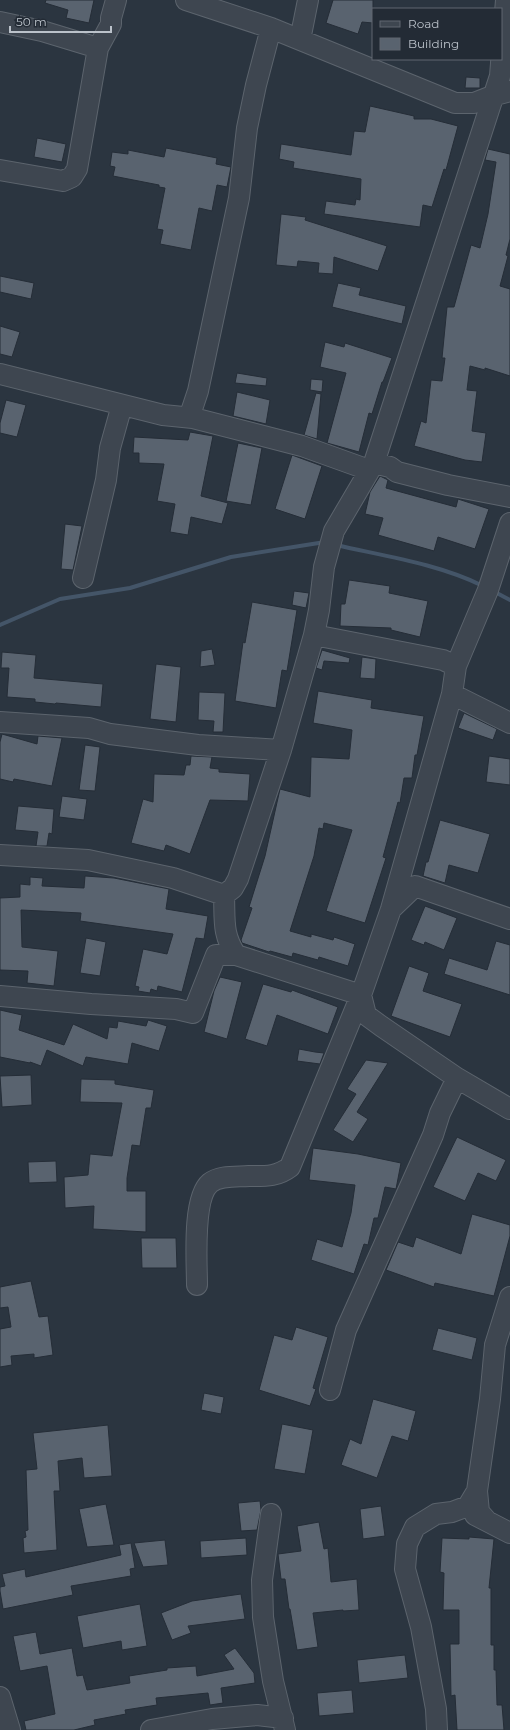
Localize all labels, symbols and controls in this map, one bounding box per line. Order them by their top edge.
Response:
scale bar [10,8,111,34]
legend [372,8,502,60]
text: 50 m [16,14,47,29]
text: Road [408,16,439,31]
text: Building [408,36,459,51]

